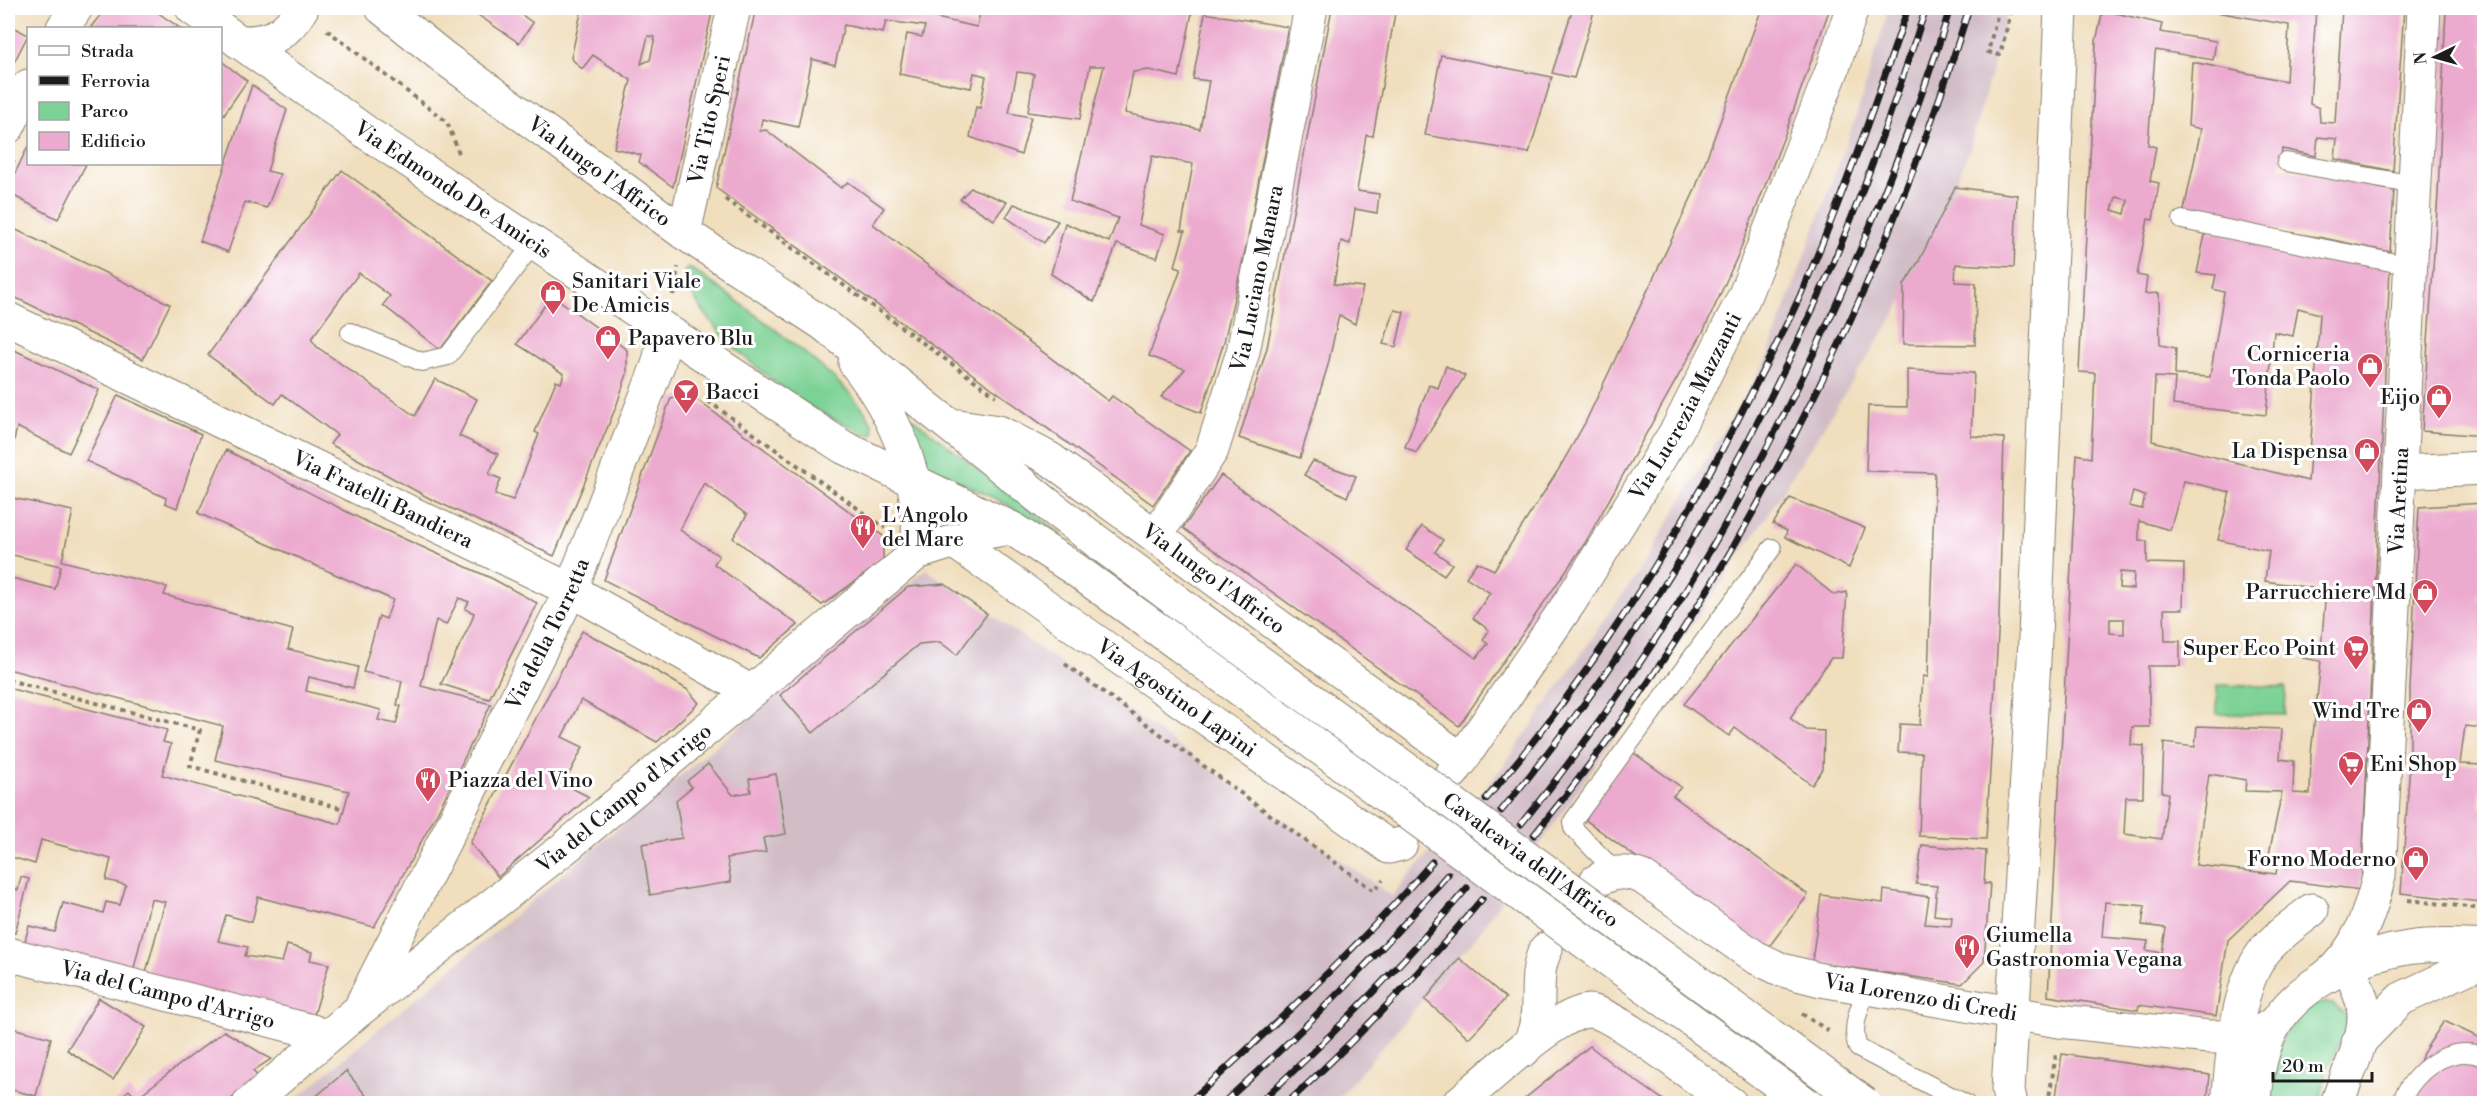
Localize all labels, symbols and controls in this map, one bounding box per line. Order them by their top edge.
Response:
legend [27,27,222,165]
north arrow [2405,27,2465,87]
text: Strada [81,40,135,63]
text: N [2411,51,2432,65]
street label: Via Tito Speri [683,53,737,188]
text: Ferrovia [81,70,151,93]
text: Parco [81,100,128,123]
street label: Via lungo l'Affrico [521,110,676,233]
street label: Via Edmondo De Amicis [348,115,556,265]
text: Edificio [81,130,146,153]
street label: Via Luciano Manara [1225,182,1290,377]
place label: Sanitari Viale De Amicis [572,269,701,319]
shop icon: Sanitari Viale De Amicis [538,278,568,316]
street label: Via Lucrezia Mazzanti [1624,308,1748,506]
shop icon: Papavero Blu [593,323,623,361]
place label: Papavero Blu [628,326,753,352]
place label: Corniceria Tonda Paolo [2232,342,2350,392]
shop icon: Corniceria Tonda Paolo [2355,351,2385,389]
bar icon: Bacci [671,377,701,415]
place label: Bacci [705,380,760,406]
shop icon: Eijo [2424,382,2454,420]
place label: Eijo [2380,385,2420,411]
shop icon: La Dispensa [2352,436,2382,474]
place label: La Dispensa [2232,439,2348,465]
street label: Via Fratelli Bandiera [287,445,477,555]
street label: Via Aretina [2384,446,2415,556]
place label: L'Angolo del Mare [882,503,968,553]
restaurant icon: L'Angolo del Mare [848,512,878,550]
street label: Via lungo l'Affrico [1136,518,1290,640]
street label: Via della Torretta [500,554,596,715]
shop icon: Parrucchiere Md [2410,577,2440,615]
place label: Parrucchiere Md [2246,580,2406,606]
street label: Via Agostino Lapini [1090,633,1261,763]
supermarket icon: Super Eco Point [2341,633,2371,671]
place label: Super Eco Point [2183,636,2337,662]
shop icon: Wind Tre [2404,696,2434,734]
place label: Wind Tre [2312,699,2400,725]
street label: Via del Campo d'Arrigo [531,718,717,880]
supermarket icon: Eni Shop [2336,749,2366,787]
place label: Eni Shop [2370,752,2457,778]
restaurant icon: Piazza del Vino [413,765,443,803]
place label: Piazza del Vino [448,768,593,794]
street label: Cavalcavia dell'Affrico [1437,788,1623,934]
shop icon: Forno Moderno [2401,844,2431,882]
place label: Forno Moderno [2247,847,2396,873]
place label: Giumella Gastronomia Vegana [1986,923,2183,973]
restaurant icon: Giumella Gastronomia Vegana [1952,932,1982,970]
street label: Via del Campo d'Arrigo [57,956,278,1035]
street label: Via Lorenzo di Credi [1821,969,2019,1028]
scale bar [2273,1045,2372,1083]
text: 20 m [2282,1055,2324,1078]

